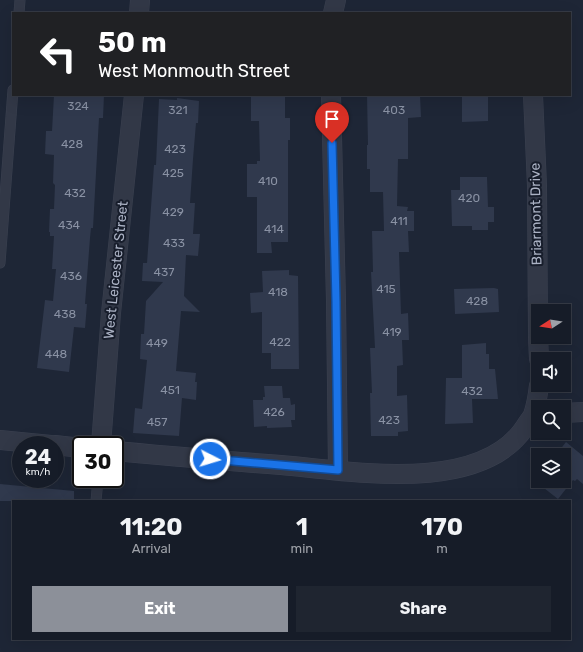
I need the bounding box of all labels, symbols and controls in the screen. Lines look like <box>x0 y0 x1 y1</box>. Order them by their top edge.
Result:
text: 50 m <box>98 26 167 59</box>
icon: left <box>32 28 84 80</box>
text: West Monmouth Street <box>98 60 290 82</box>
house number: 324 <box>67 99 89 113</box>
pin <box>315 102 349 143</box>
house number: 321 <box>168 103 188 117</box>
house number: 403 <box>383 103 405 117</box>
icon: arrive <box>321 108 343 130</box>
house number: 428 <box>61 137 83 151</box>
house number: 423 <box>164 142 186 156</box>
street label: Briarmont Drive <box>527 162 545 265</box>
house number: 425 <box>162 166 184 180</box>
house number: 410 <box>258 174 278 188</box>
house number: 432 <box>64 186 86 200</box>
house number: 420 <box>458 191 480 205</box>
street label: West Leicester Street <box>100 200 132 340</box>
house number: 429 <box>162 205 184 219</box>
house number: 411 <box>390 214 408 228</box>
house number: 434 <box>58 218 81 232</box>
house number: 414 <box>264 222 284 236</box>
house number: 433 <box>163 236 185 250</box>
house number: 437 <box>154 265 174 279</box>
house number: 436 <box>60 269 82 283</box>
house number: 415 <box>376 282 396 296</box>
house number: 418 <box>268 285 288 299</box>
house number: 428 <box>466 294 488 308</box>
north arrow <box>531 304 571 344</box>
map controls <box>531 304 571 488</box>
house number: 438 <box>54 307 76 321</box>
house number: 419 <box>382 325 402 339</box>
house number: 422 <box>269 335 291 349</box>
house number: 449 <box>146 336 168 350</box>
house number: 448 <box>45 347 67 361</box>
button: sound <box>531 352 571 392</box>
house number: 451 <box>160 383 180 397</box>
house number: 432 <box>461 384 483 398</box>
button: search <box>531 400 571 440</box>
house number: 426 <box>263 405 285 419</box>
house number: 423 <box>378 413 400 427</box>
house number: 457 <box>147 415 167 429</box>
speed limit sign: 30 <box>72 436 124 488</box>
position arrow <box>189 438 231 480</box>
text: 24 <box>25 445 51 469</box>
button: layers <box>531 448 571 488</box>
text: km/h <box>26 466 50 478</box>
text: 11:20 <box>120 513 183 541</box>
text: 1 <box>296 513 308 541</box>
text: 170 <box>421 513 463 541</box>
text: Arrival <box>132 541 171 556</box>
text: min <box>291 541 313 556</box>
text: m <box>436 541 448 556</box>
button: Exit <box>32 586 288 632</box>
button: Share <box>296 586 551 632</box>

